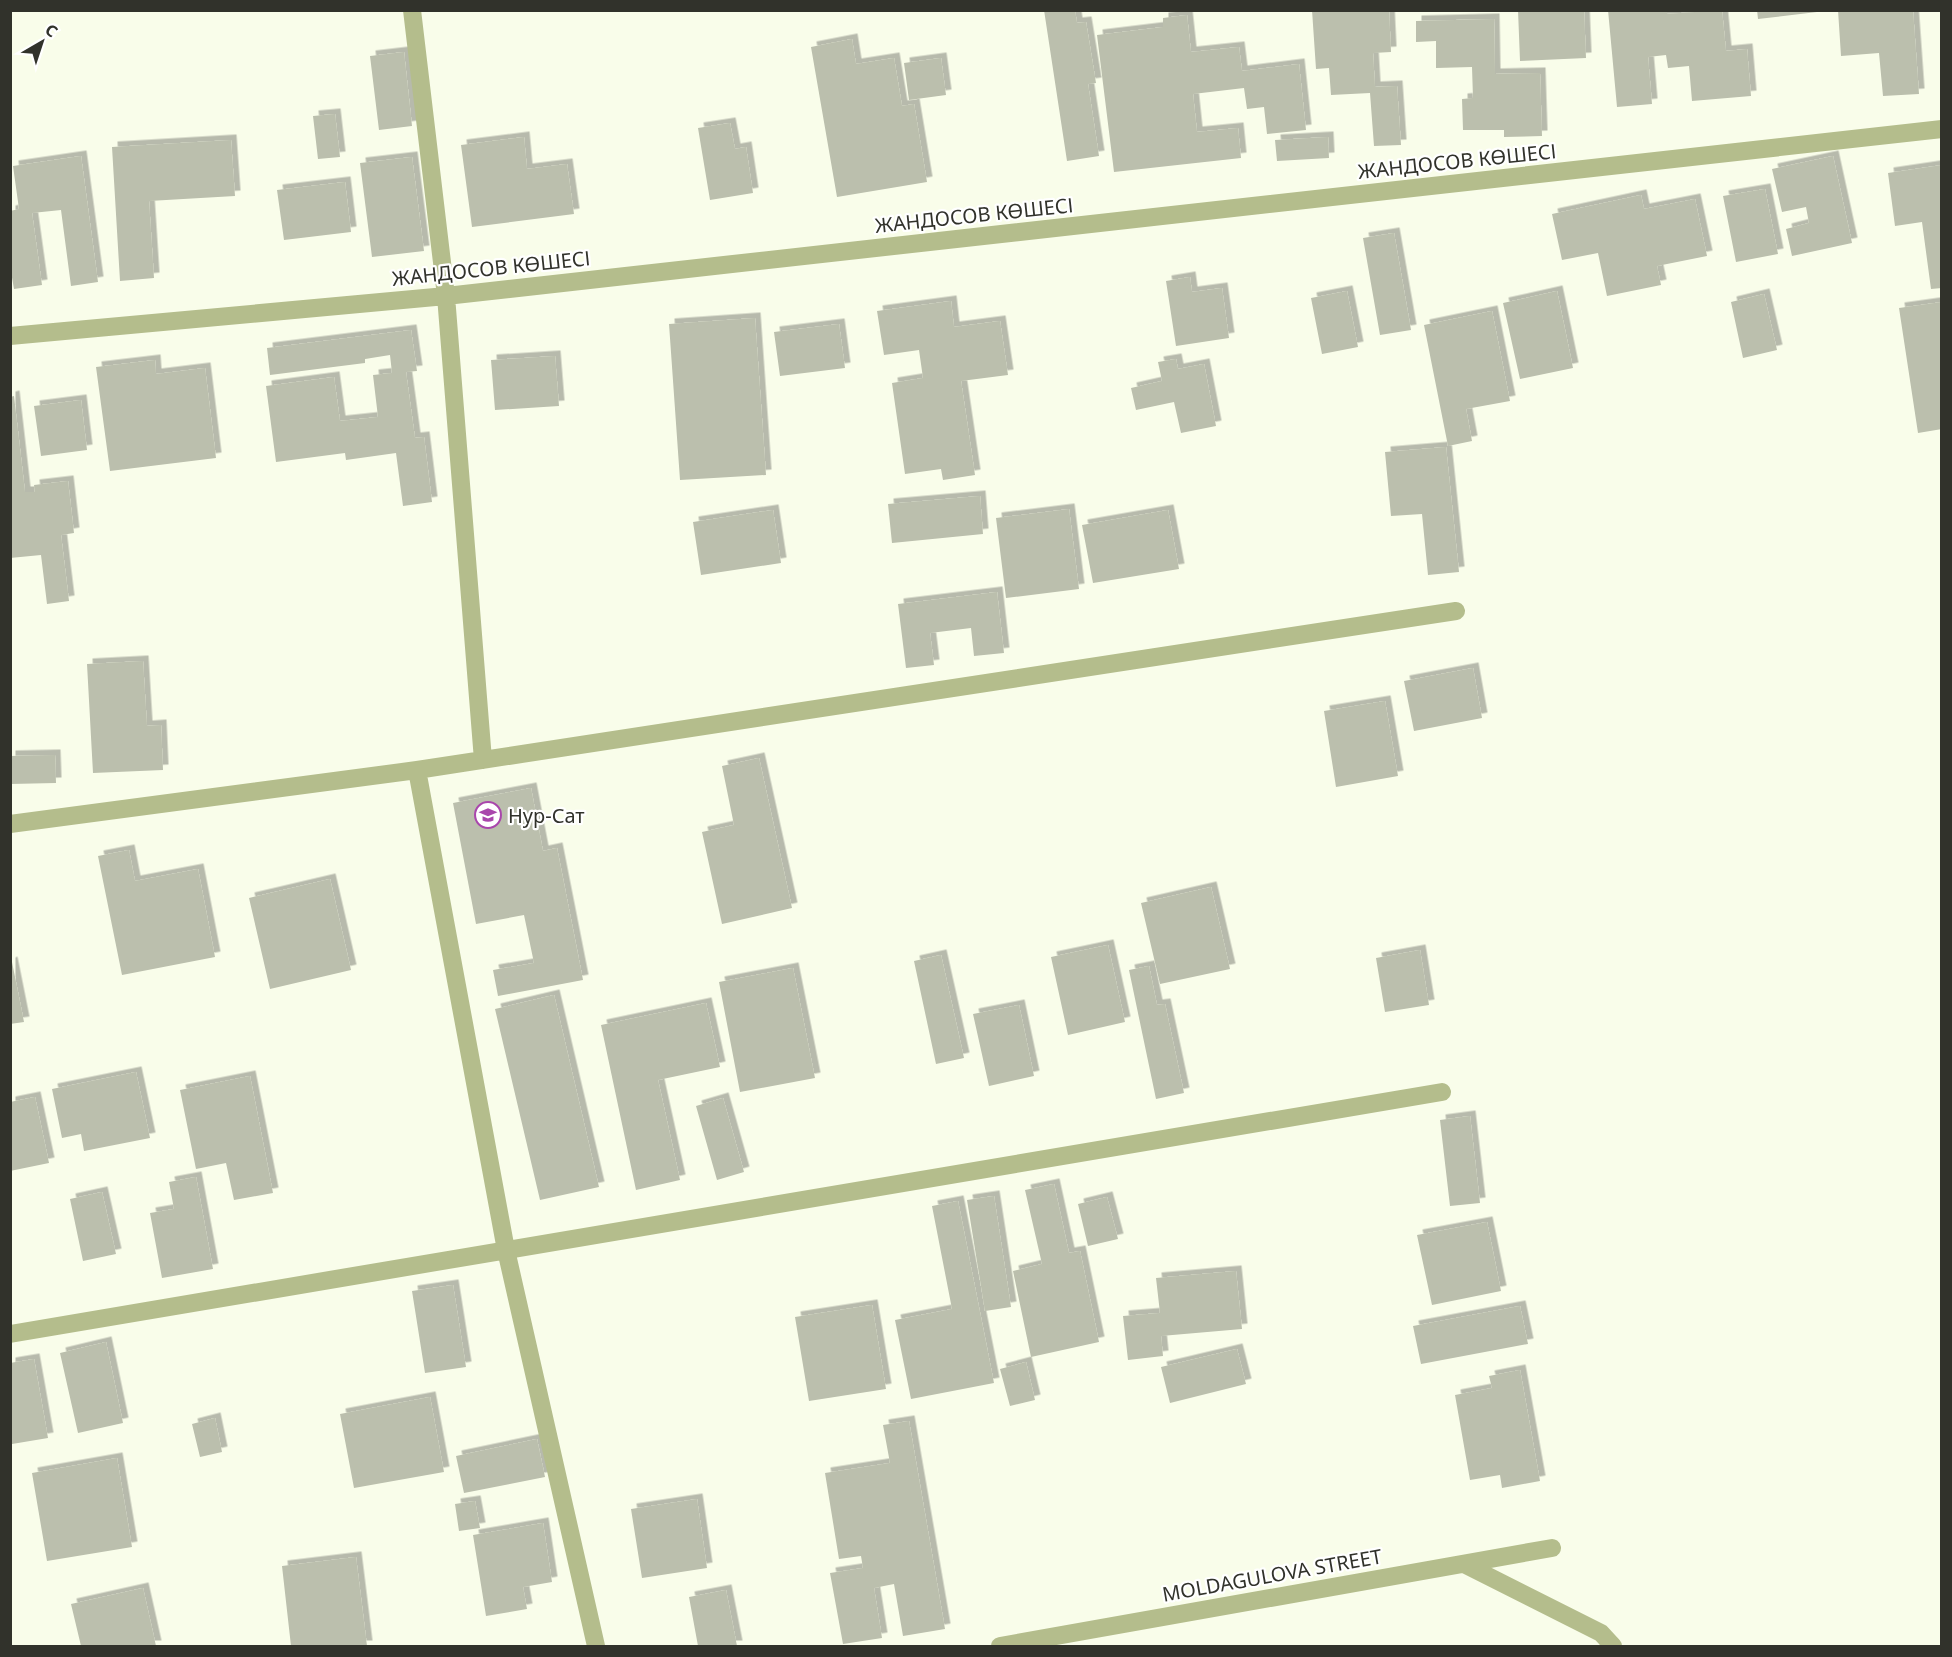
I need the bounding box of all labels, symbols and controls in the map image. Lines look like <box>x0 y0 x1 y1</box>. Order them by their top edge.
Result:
north arrow <box>12 12 72 72</box>
text: С <box>41 19 62 42</box>
street label: ЖАНДОСОВ КӨШЕСІ <box>1356 137 1558 185</box>
street label: ЖАНДОСОВ КӨШЕСІ <box>873 191 1075 239</box>
street label: ЖАНДОСОВ КӨШЕСІ <box>390 244 592 292</box>
school or university icon: Нур-Сат <box>473 800 503 830</box>
place label: Нур-Сат <box>508 802 585 829</box>
street label: MOLDAGULOVA STREET <box>1160 1542 1384 1608</box>

